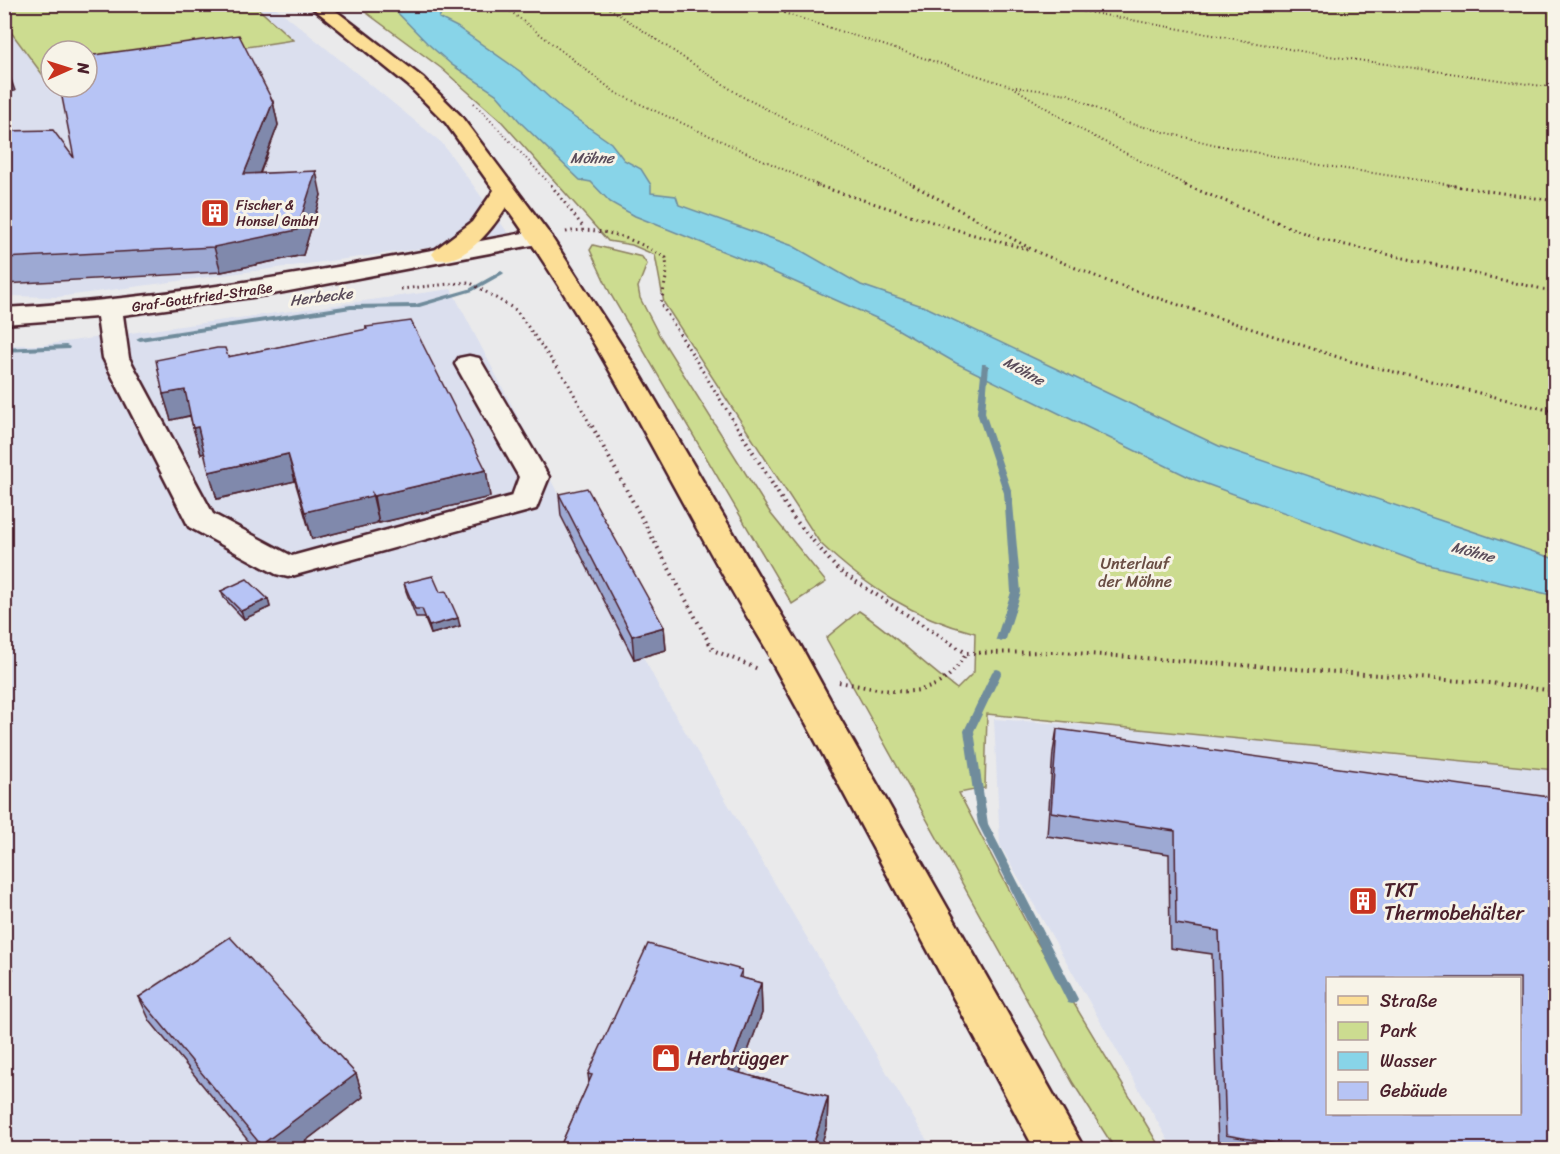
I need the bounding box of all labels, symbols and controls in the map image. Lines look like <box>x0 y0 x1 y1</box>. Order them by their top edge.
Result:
north arrow <box>39 39 99 99</box>
text: N <box>69 61 98 75</box>
water label: Möhne <box>570 145 615 171</box>
place label: Fischer & Honsel GmbH <box>236 193 319 234</box>
building icon: Fischer & Honsel GmbH <box>199 197 231 229</box>
street label: Graf-Gottfried-Straße <box>130 275 274 320</box>
water label: Herbecke <box>288 280 356 314</box>
water label: Möhne <box>999 349 1050 394</box>
water label: Möhne <box>1449 534 1499 571</box>
park label: Unterlauf der Möhne <box>1098 549 1172 596</box>
place label: TKT Thermobehälter <box>1384 873 1525 931</box>
building icon: TKT Thermobehälter <box>1347 885 1379 917</box>
legend <box>1326 977 1521 1115</box>
text: Straße <box>1380 985 1437 1017</box>
text: Park <box>1380 1015 1417 1047</box>
place label: Herbrügger <box>687 1041 789 1076</box>
shop icon: Herbrügger <box>650 1042 682 1074</box>
text: Wasser <box>1380 1045 1438 1077</box>
text: Gebäude <box>1380 1075 1448 1107</box>

